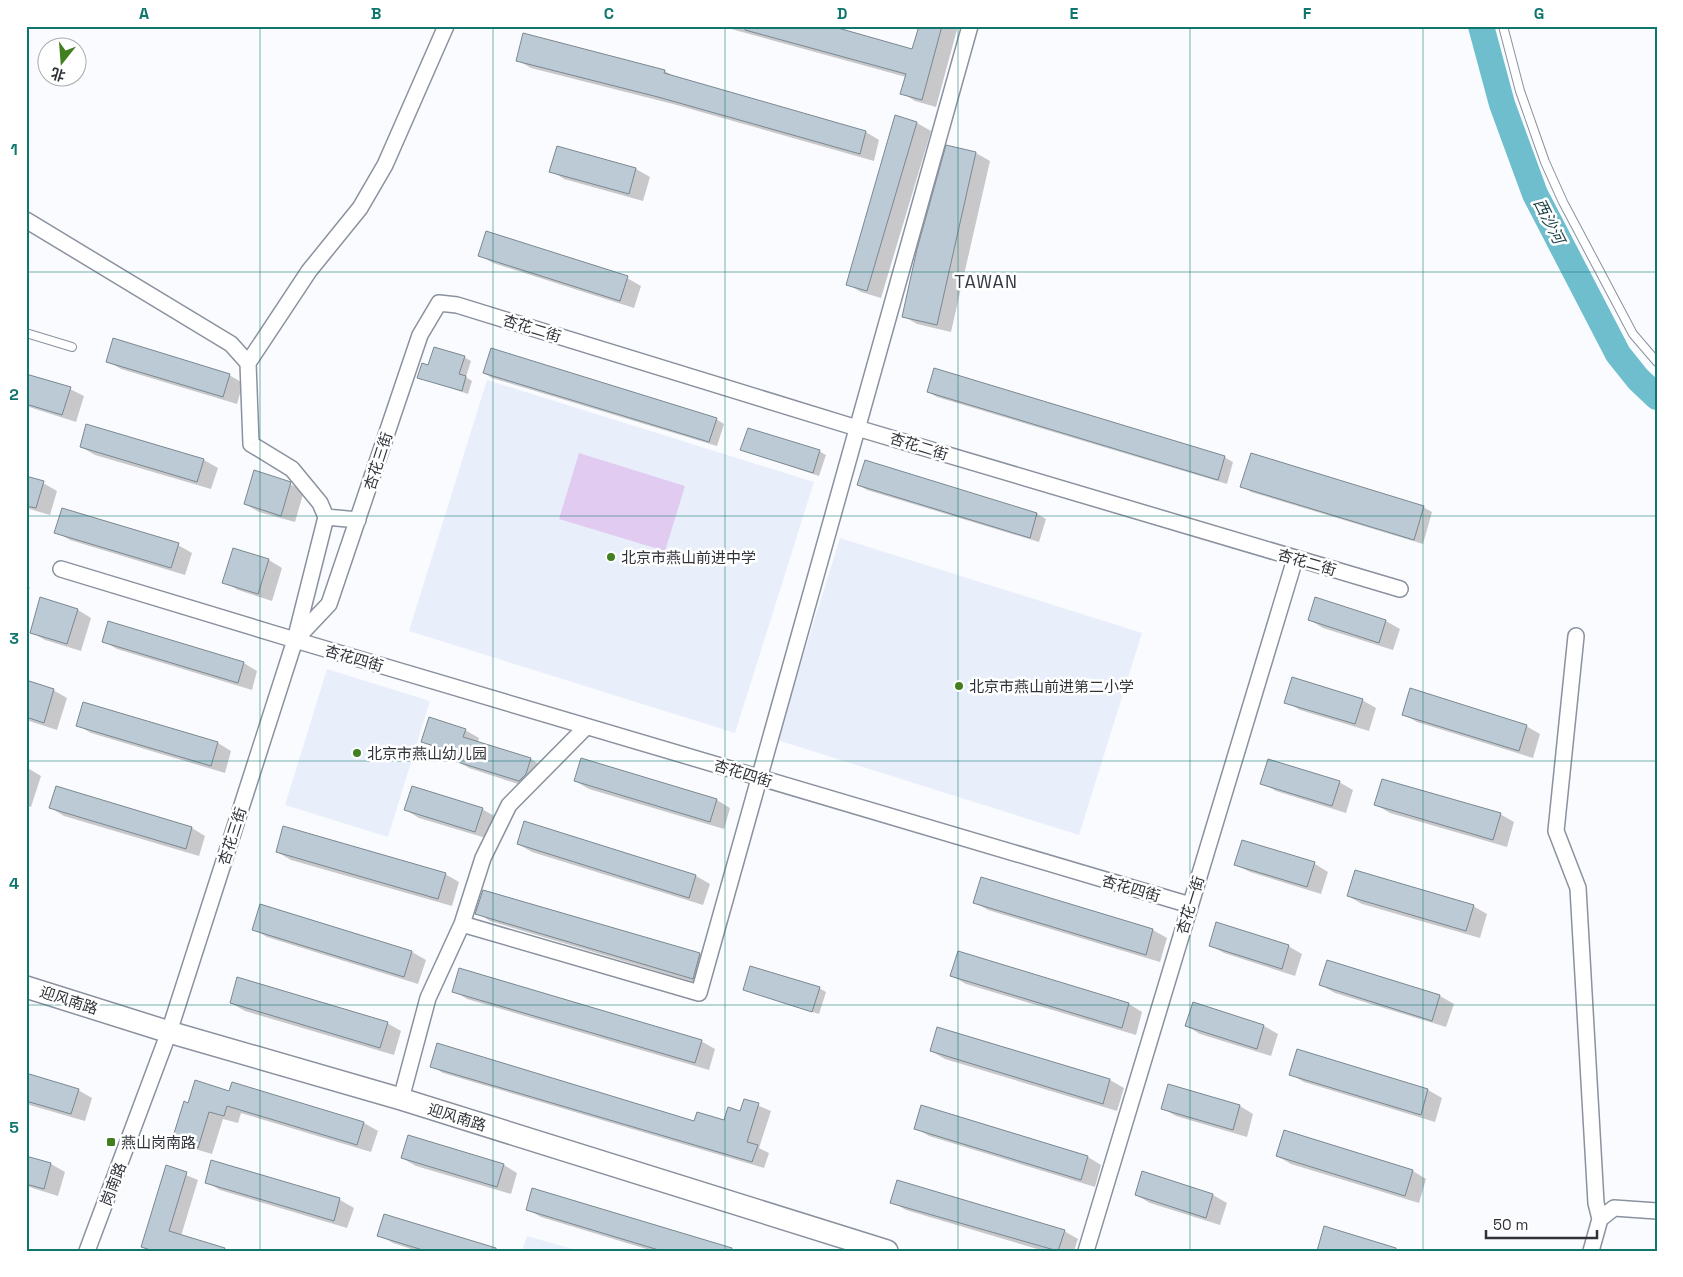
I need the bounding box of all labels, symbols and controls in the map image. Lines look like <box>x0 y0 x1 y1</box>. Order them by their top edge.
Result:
text: A <box>139 3 149 24</box>
text: B <box>371 3 381 24</box>
text: C <box>604 3 614 24</box>
text: D <box>837 3 847 24</box>
text: E <box>1070 3 1079 24</box>
text: F <box>1303 3 1312 24</box>
text: G <box>1534 3 1544 24</box>
north arrow <box>38 38 88 88</box>
text: 北 <box>49 64 68 85</box>
text: 1 <box>10 139 18 160</box>
water label: 西沙河 <box>1529 195 1571 250</box>
district label: TAWAN <box>954 270 1018 293</box>
street label: 杏花二街 <box>501 310 563 346</box>
text: 2 <box>9 384 19 405</box>
street label: 杏花二街 <box>888 428 950 464</box>
street label: 杏花三街 <box>360 430 396 492</box>
street label: 杏花二街 <box>1276 545 1338 579</box>
place label: 北京市燕山前进中学 <box>621 548 756 567</box>
marker: 北京市燕山前进中学 <box>605 551 617 563</box>
text: 3 <box>9 628 19 649</box>
street label: 杏花四街 <box>323 641 385 675</box>
place label: 北京市燕山前进第二小学 <box>969 677 1134 696</box>
marker: 北京市燕山前进第二小学 <box>953 680 965 692</box>
place label: 北京市燕山幼儿园 <box>367 744 487 763</box>
marker: 北京市燕山幼儿园 <box>351 747 363 759</box>
street label: 杏花四街 <box>712 755 774 791</box>
street label: 杏花三街 <box>214 805 250 867</box>
street label: 杏花四街 <box>1100 871 1162 905</box>
text: 4 <box>9 873 19 894</box>
street label: 杏花一街 <box>1172 874 1208 936</box>
street label: 迎风南路 <box>38 982 100 1018</box>
street label: 迎风南路 <box>426 1099 488 1135</box>
text: 5 <box>9 1117 19 1138</box>
place label: 燕山岗南路 <box>121 1133 196 1152</box>
marker: 燕山岗南路 <box>105 1136 117 1148</box>
street label: 岗南路 <box>96 1160 130 1208</box>
scale bar <box>1486 1207 1597 1239</box>
text: 50 m <box>1493 1215 1528 1234</box>

